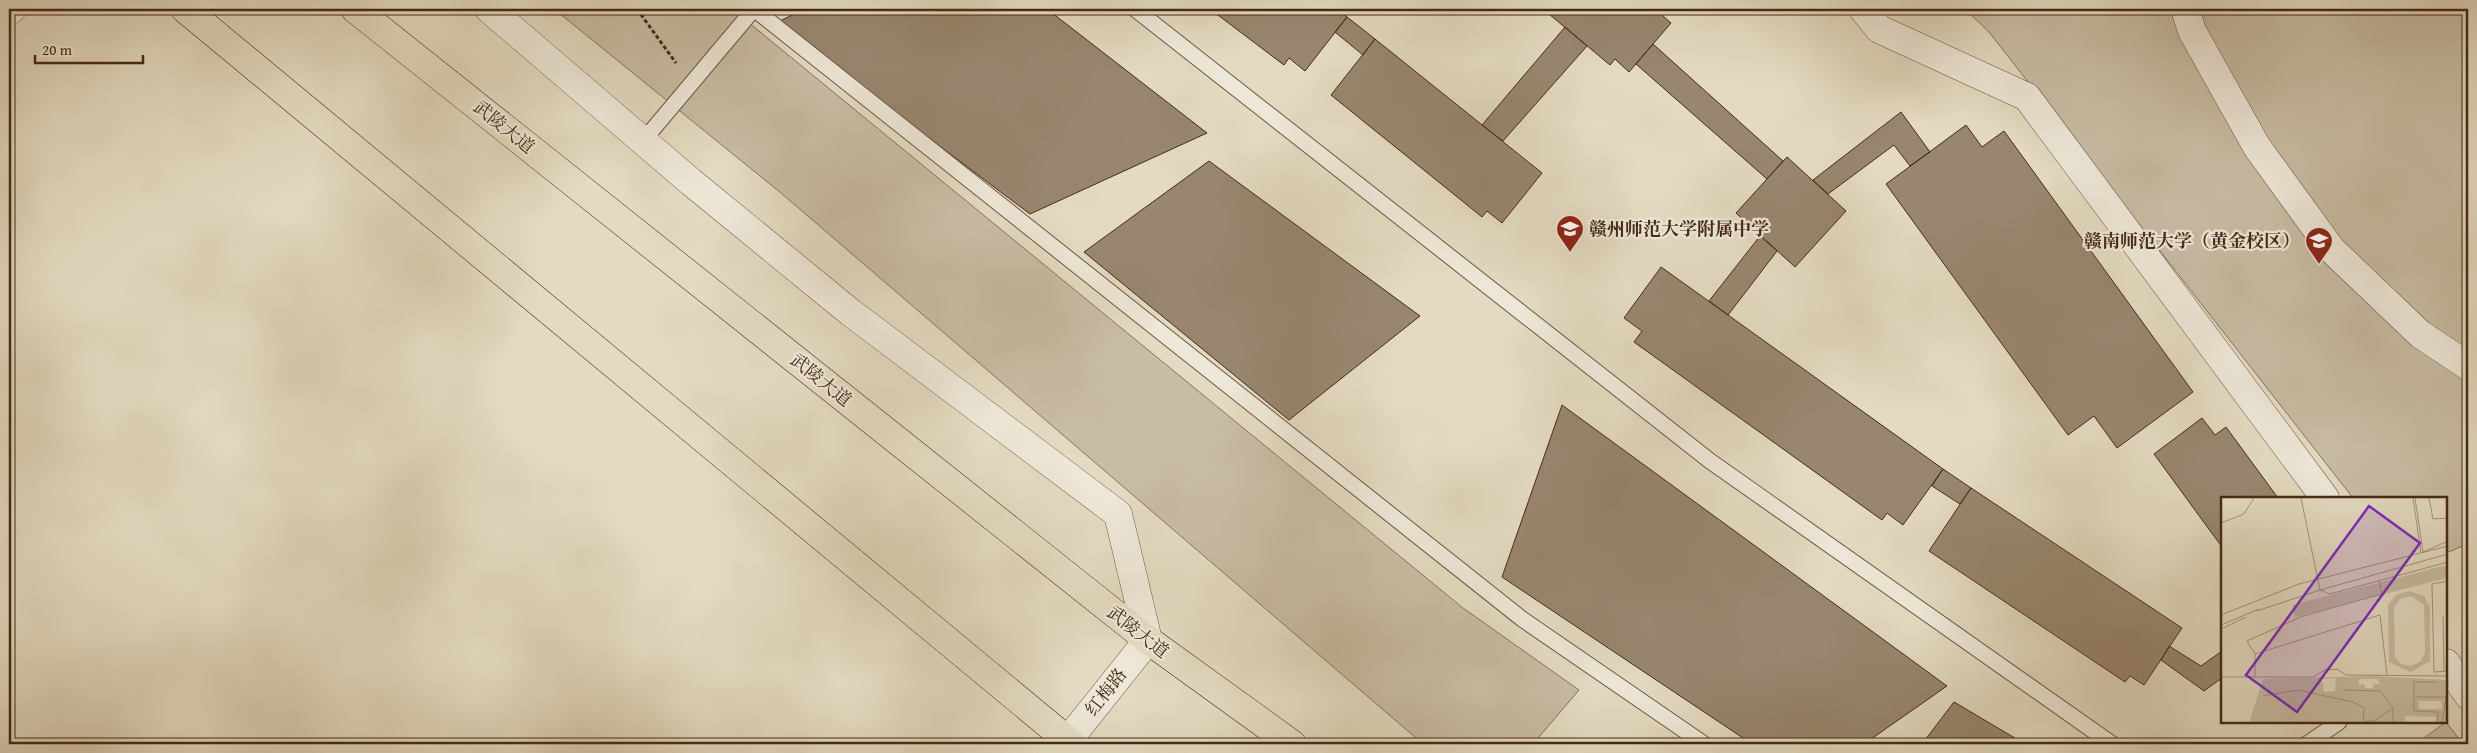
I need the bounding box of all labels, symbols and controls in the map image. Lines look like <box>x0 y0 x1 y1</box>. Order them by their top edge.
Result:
scale bar <box>35 32 142 64</box>
text: 20 m <box>42 39 73 60</box>
street label: 武陵大道 <box>468 93 541 160</box>
school or university icon: 赣州师范大学附属中学 <box>1555 214 1585 253</box>
place label: 赣州师范大学附属中学 <box>1589 215 1769 242</box>
school or university icon: 赣南师范大学（黄金校区） <box>2304 226 2334 265</box>
place label: 赣南师范大学（黄金校区） <box>2084 227 2300 254</box>
street label: 武陵大道 <box>785 346 858 413</box>
inset map <box>2221 497 2447 723</box>
street label: 武陵大道 <box>1102 599 1175 664</box>
street label: 红梅路 <box>1078 662 1133 721</box>

